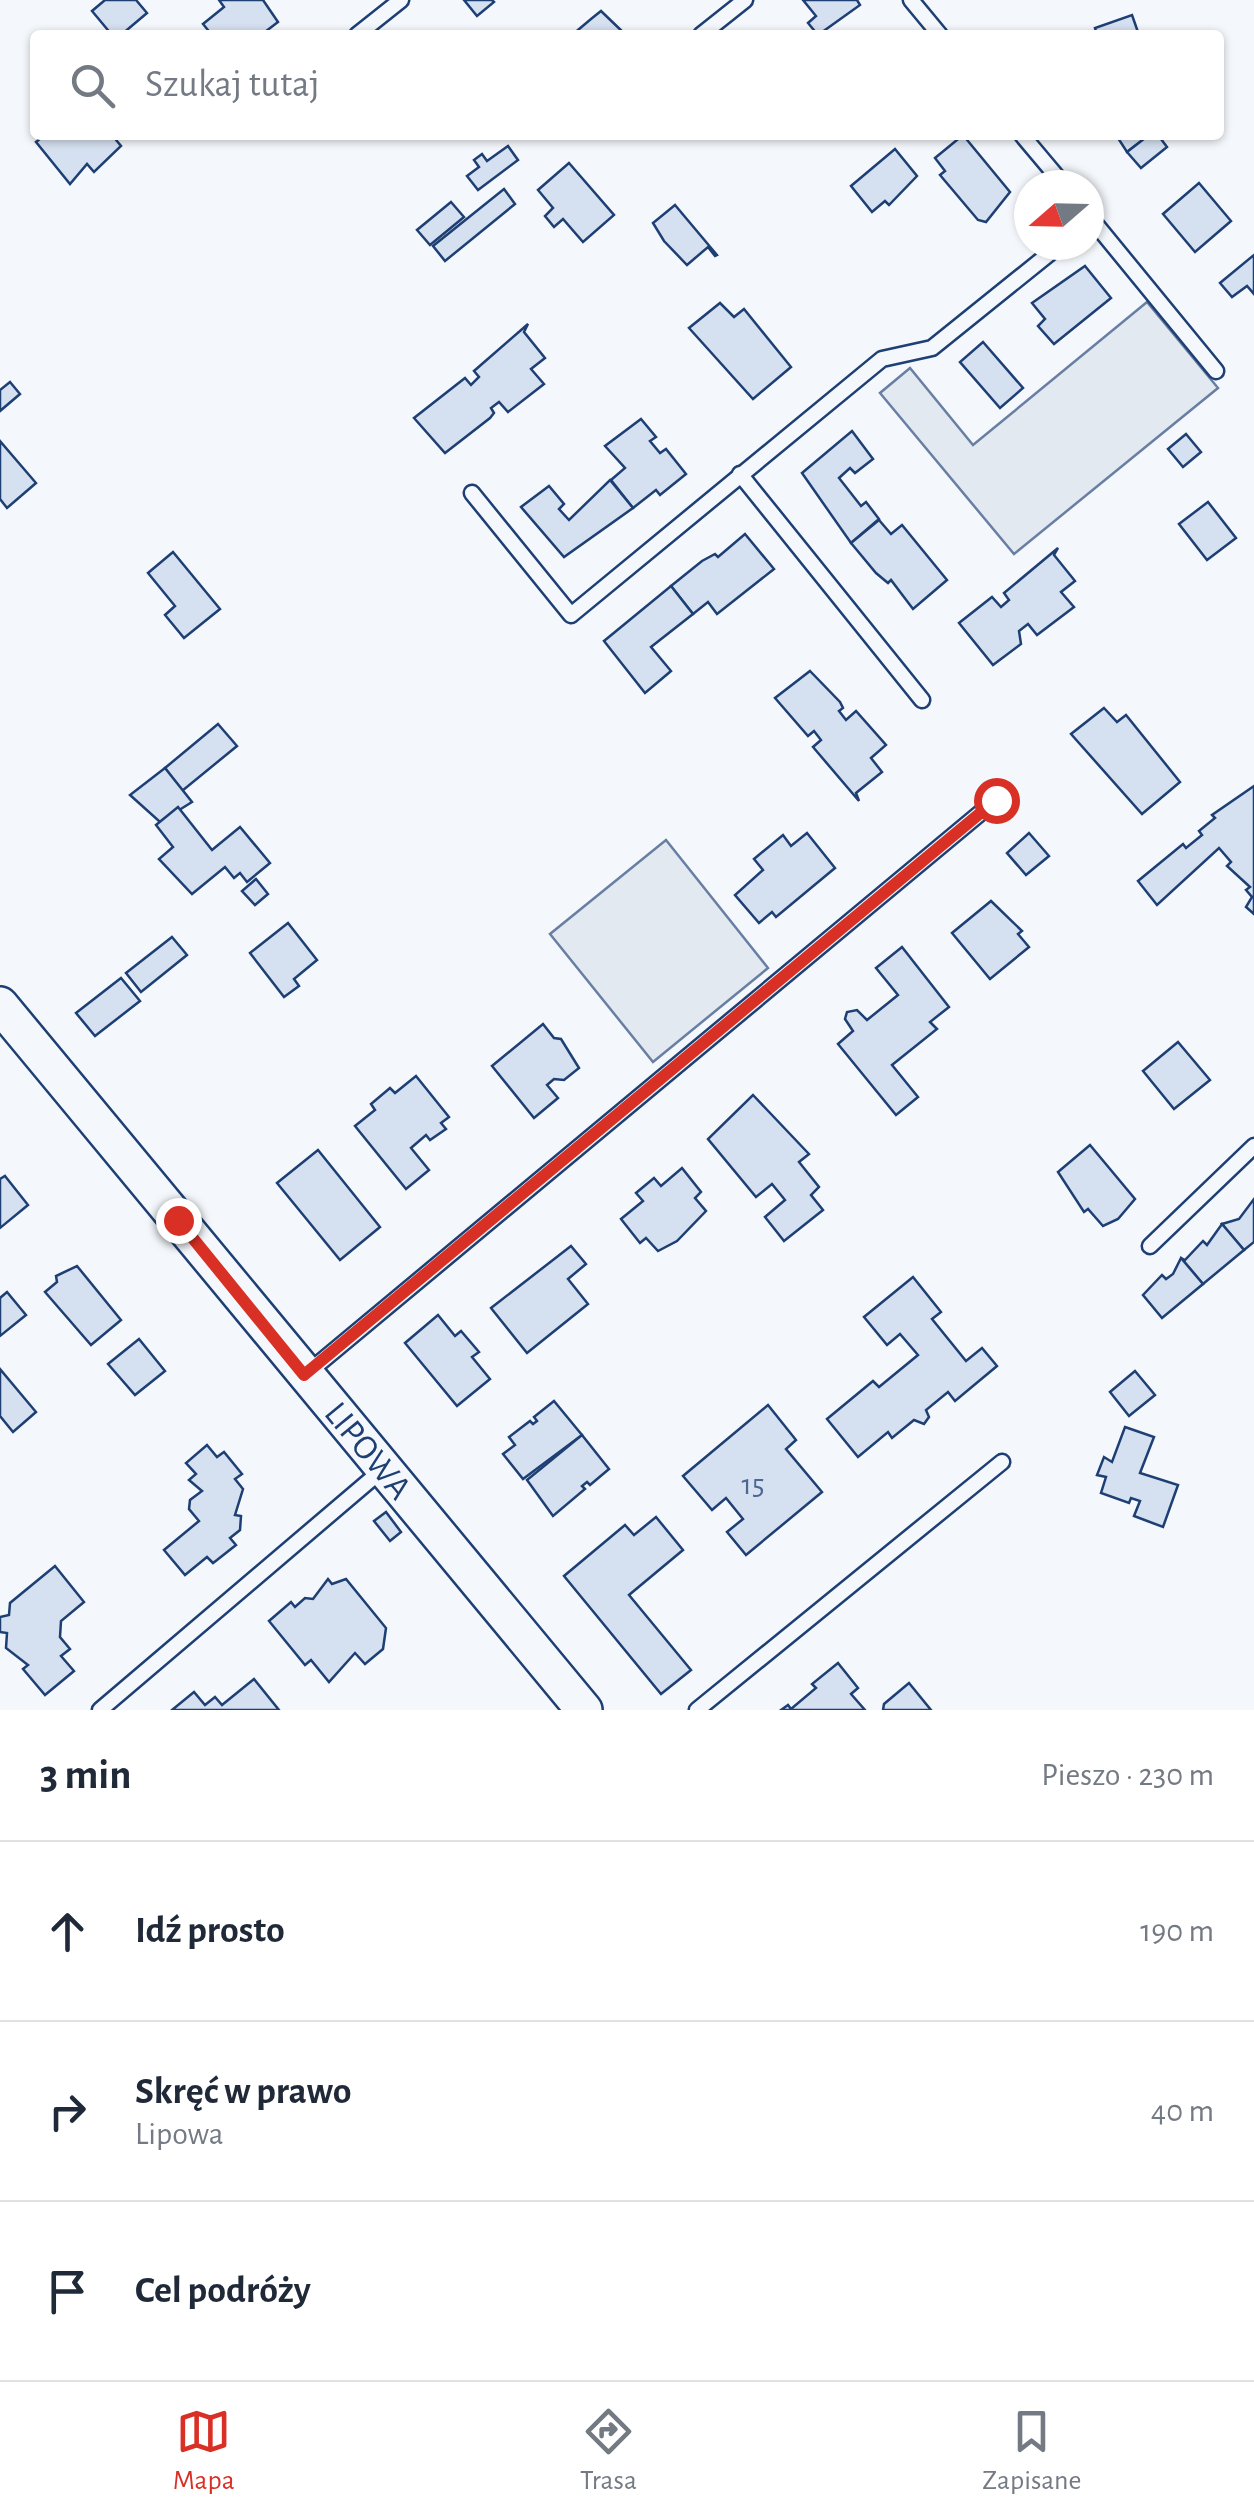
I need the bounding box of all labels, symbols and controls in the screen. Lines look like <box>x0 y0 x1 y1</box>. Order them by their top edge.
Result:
search box <box>30 30 1224 140</box>
icon: search <box>65 58 120 113</box>
text: Szukaj tutaj <box>145 66 320 104</box>
north arrow <box>1014 170 1104 260</box>
route start <box>974 778 1020 824</box>
route end <box>156 1198 202 1244</box>
street label: LIPOWA <box>318 1396 418 1506</box>
house number: 15 <box>742 1470 764 1500</box>
text: 3 min <box>40 1754 132 1796</box>
text: Pieszo · 230 m <box>1041 1759 1214 1791</box>
icon: ahead <box>40 1904 95 1959</box>
text: Idź prosto <box>135 1912 285 1950</box>
text: 190 m <box>1140 1915 1214 1947</box>
text: Skręć w prawo <box>135 2073 351 2111</box>
icon: right <box>40 2084 95 2139</box>
text: 40 m <box>1151 2095 1214 2127</box>
text: Lipowa <box>135 2118 223 2150</box>
icon: arrive <box>40 2264 95 2319</box>
text: Cel podróży <box>135 2272 311 2310</box>
tab: Mapa <box>173 2404 235 2498</box>
tab: Trasa <box>580 2404 637 2498</box>
tab: Zapisane <box>982 2404 1081 2498</box>

